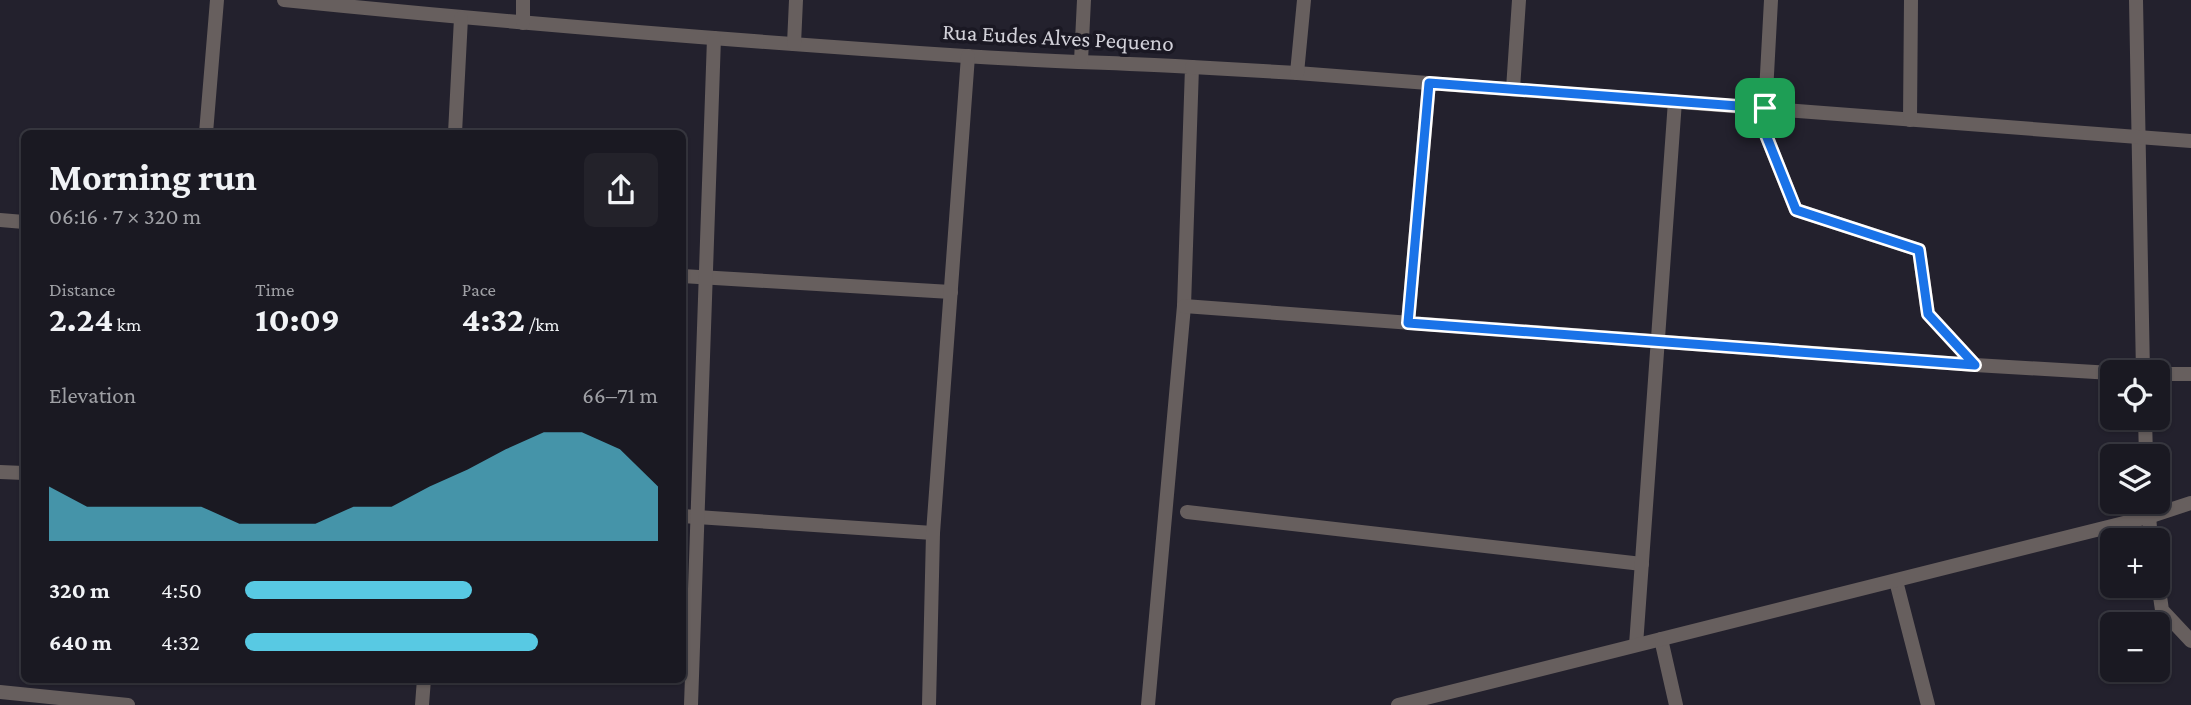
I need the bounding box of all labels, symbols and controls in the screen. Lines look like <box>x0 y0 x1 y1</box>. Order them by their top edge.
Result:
street label: Rua Eudes Alves Pequeno <box>942 18 1174 56</box>
pin <box>1735 78 1795 138</box>
icon: arrive <box>1746 89 1784 127</box>
button: share <box>584 153 658 227</box>
text: Morning run <box>49 156 257 198</box>
text: 06:16 · 7 × 320 m <box>49 203 201 229</box>
text: Distance <box>49 279 115 300</box>
text: Time <box>255 279 294 300</box>
text: Pace <box>462 279 496 300</box>
text: 2.24 <box>49 300 113 339</box>
text: 10:09 <box>255 300 340 339</box>
text: 4:32 <box>462 300 525 339</box>
text: km <box>113 314 141 335</box>
text: /km <box>525 314 560 335</box>
map controls <box>2100 360 2170 682</box>
button: locate <box>2100 360 2170 430</box>
text: Elevation <box>49 382 136 408</box>
text: 66–71 m <box>582 382 658 408</box>
button: layers <box>2100 444 2170 514</box>
button: + <box>2100 528 2170 598</box>
text: 320 m <box>49 577 110 603</box>
text: 4:50 <box>161 577 202 603</box>
button: − <box>2100 612 2170 682</box>
text: 640 m <box>49 629 112 655</box>
text: 4:32 <box>161 629 200 655</box>

